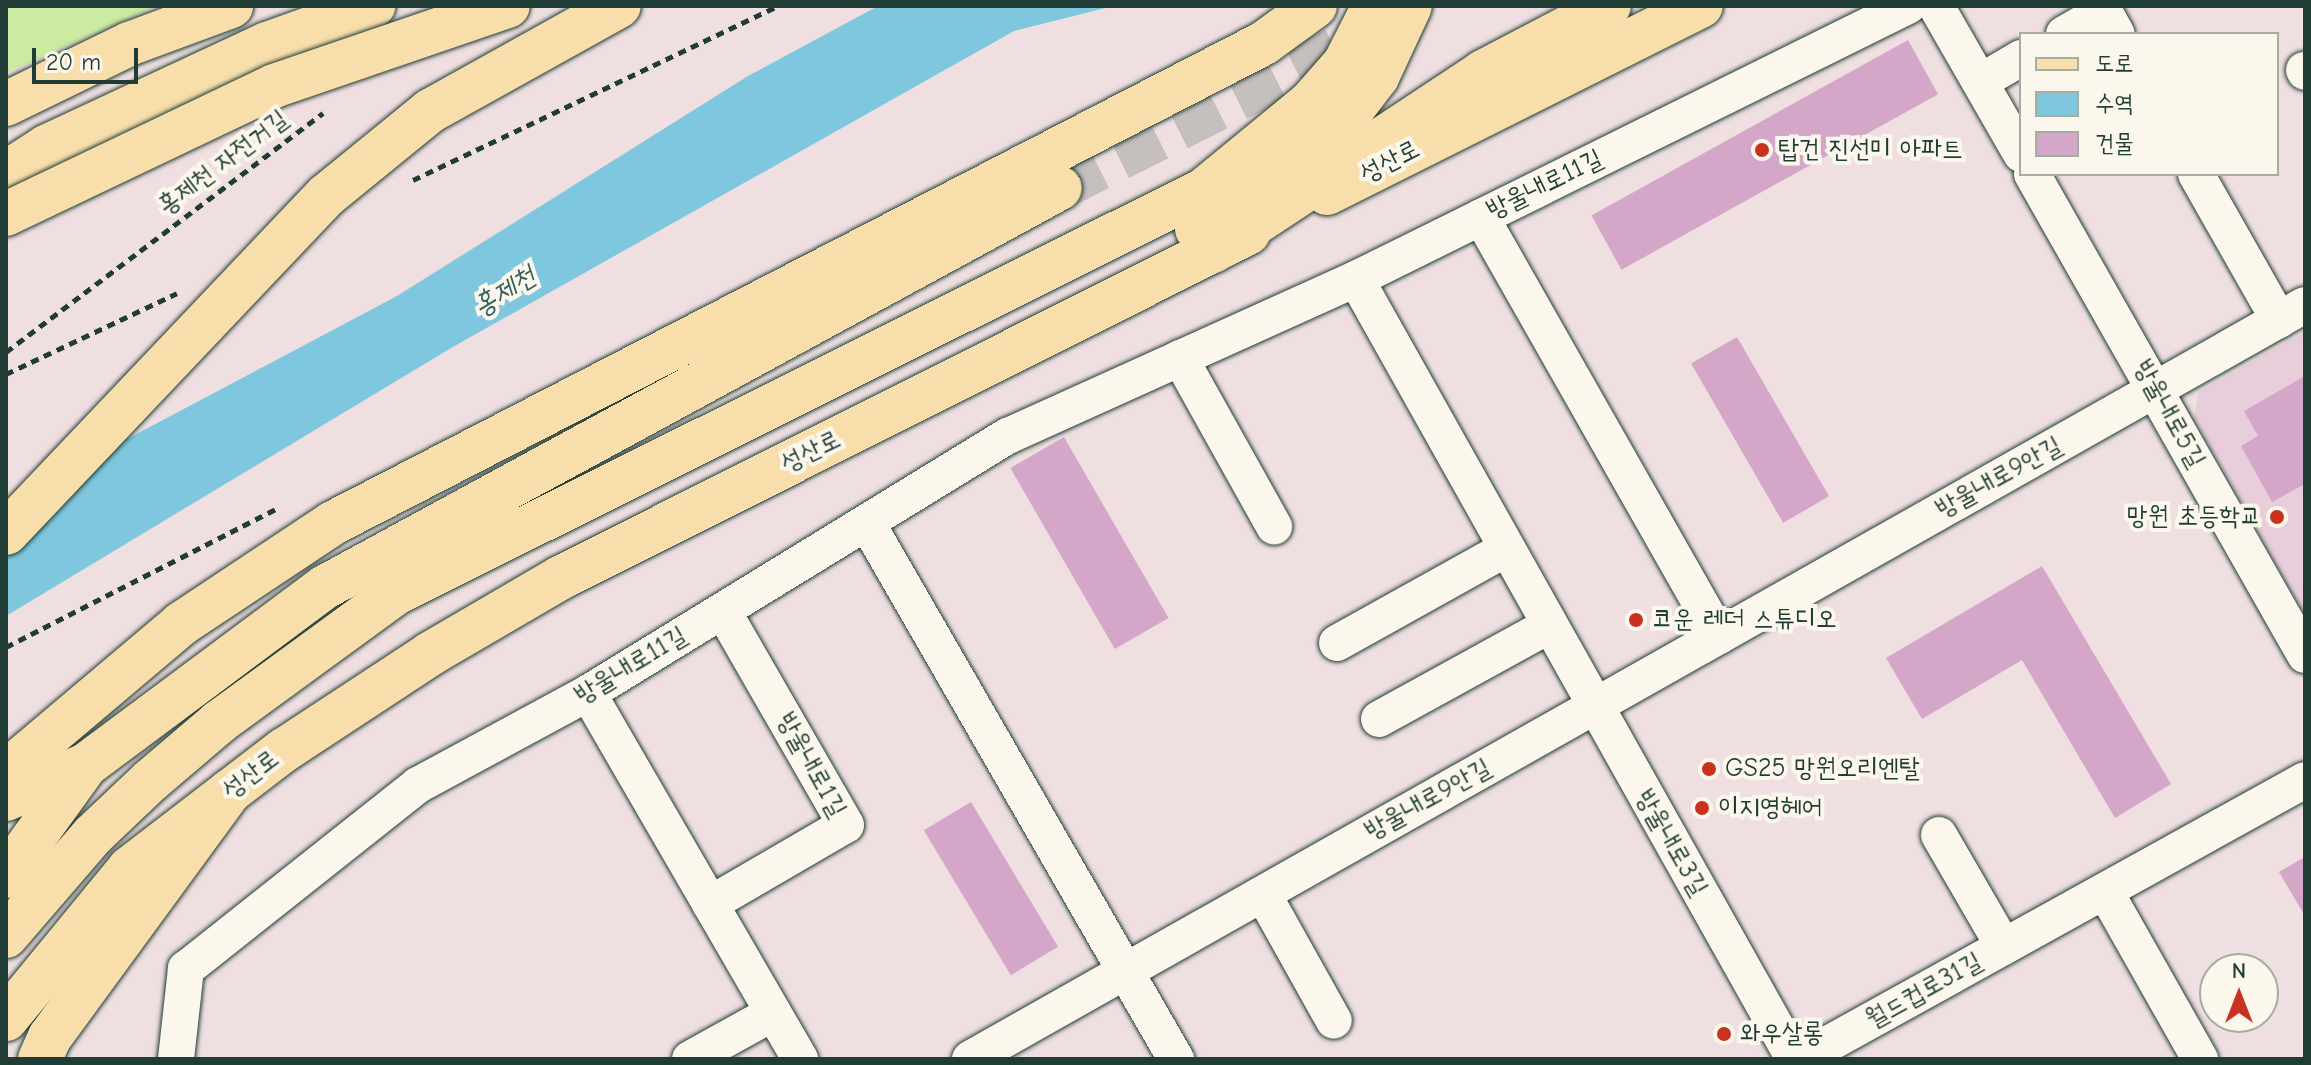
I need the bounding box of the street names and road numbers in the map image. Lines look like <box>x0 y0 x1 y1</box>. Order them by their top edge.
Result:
street label: 홍제천 자전거길 <box>152 104 294 222</box>
street label: 성산로 <box>1355 134 1425 190</box>
street label: 방울내로11길 <box>1482 144 1608 226</box>
street label: 방울내로5길 <box>2127 355 2211 473</box>
street label: 성산로 <box>776 424 846 480</box>
street label: 방울내로9안길 <box>1931 431 2067 525</box>
street label: 방울내로11길 <box>569 620 693 712</box>
street label: 방울내로1길 <box>770 707 852 823</box>
street label: 성산로 <box>217 744 285 806</box>
street label: 방울내로9안길 <box>1360 753 1496 847</box>
street label: 방울내로3길 <box>1628 784 1714 902</box>
street label: 월드컵로31길 <box>1860 946 1988 1036</box>

